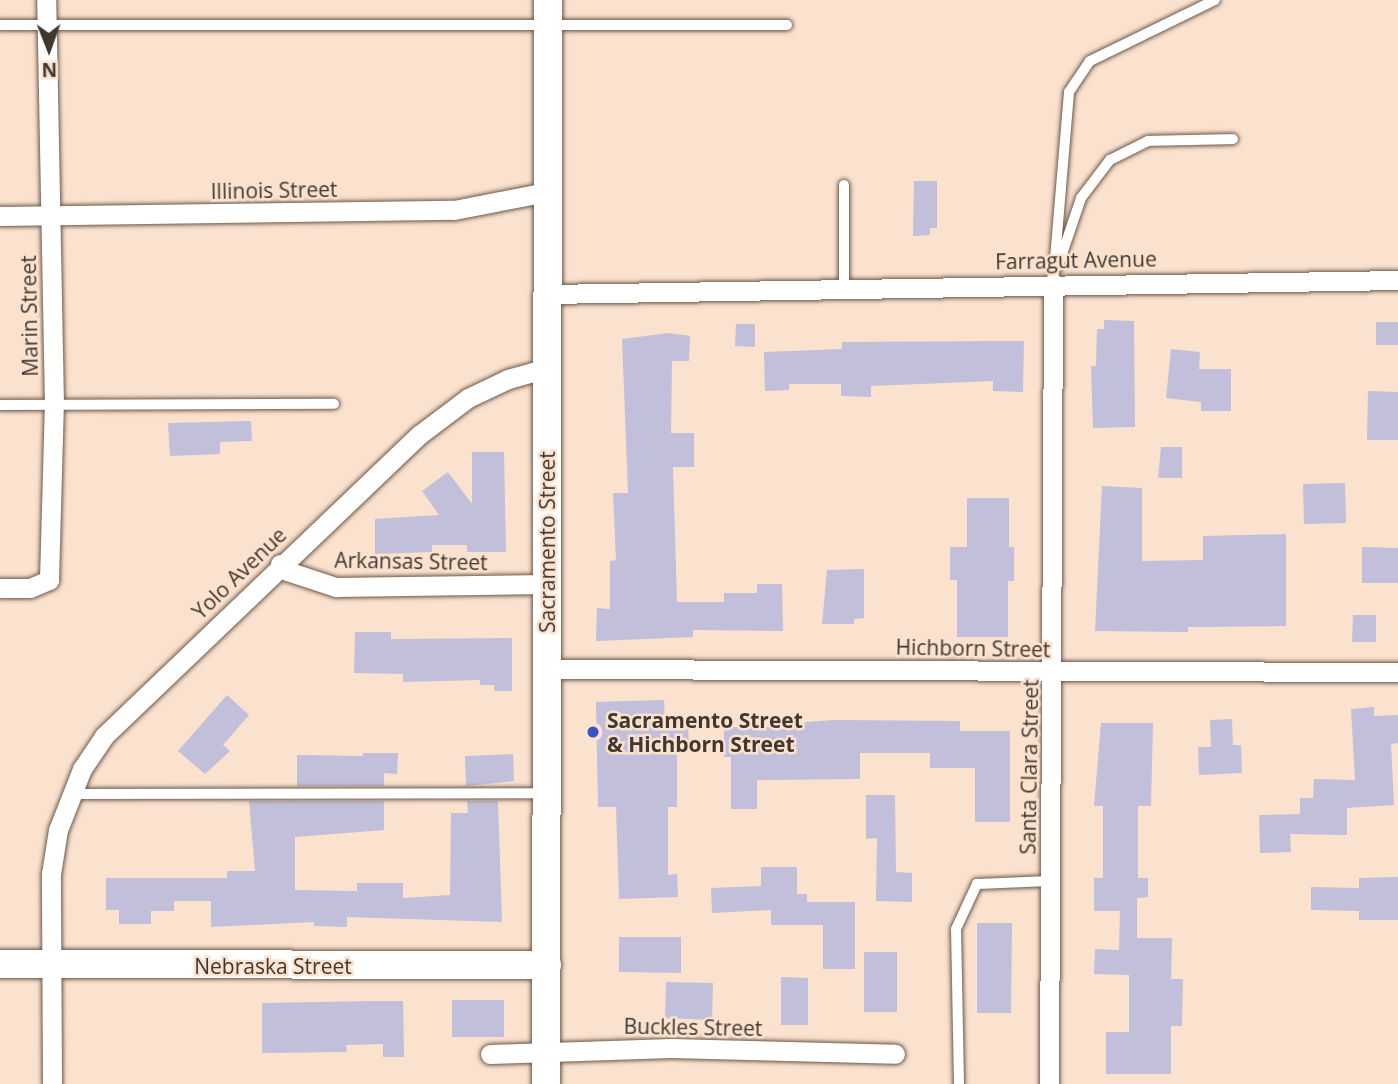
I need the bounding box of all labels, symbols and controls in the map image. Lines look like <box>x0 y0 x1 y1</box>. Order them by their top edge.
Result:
north arrow <box>14 14 84 84</box>
text: N <box>41 57 57 83</box>
street label: Illinois Street <box>210 176 338 204</box>
street label: Farragut Avenue <box>995 246 1157 274</box>
street label: Marin Street <box>15 255 43 377</box>
street label: Sacramento Street <box>534 451 560 633</box>
street label: Yolo Avenue <box>187 522 291 624</box>
street label: Arkansas Street <box>334 547 488 575</box>
street label: Hichborn Street <box>895 634 1051 662</box>
street label: Santa Clara Street <box>1015 679 1043 855</box>
place label: Sacramento Street & Hichborn Street <box>607 707 803 757</box>
marker: Sacramento Street & Hichborn Street <box>585 724 601 740</box>
street label: Nebraska Street <box>194 953 352 979</box>
street label: Buckles Street <box>623 1013 763 1041</box>

